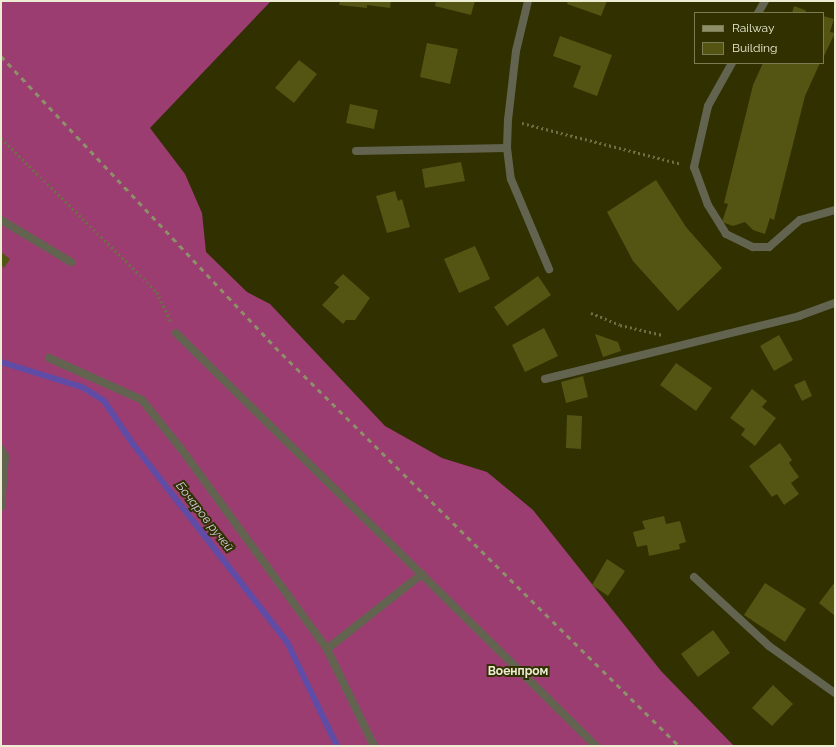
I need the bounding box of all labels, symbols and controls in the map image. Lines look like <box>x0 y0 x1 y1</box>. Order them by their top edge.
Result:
legend <box>694 12 824 64</box>
text: Railway <box>732 21 774 35</box>
text: Building <box>732 41 778 55</box>
water label: Бочаров ручей <box>172 479 236 555</box>
district label: Военпром <box>488 665 548 679</box>

